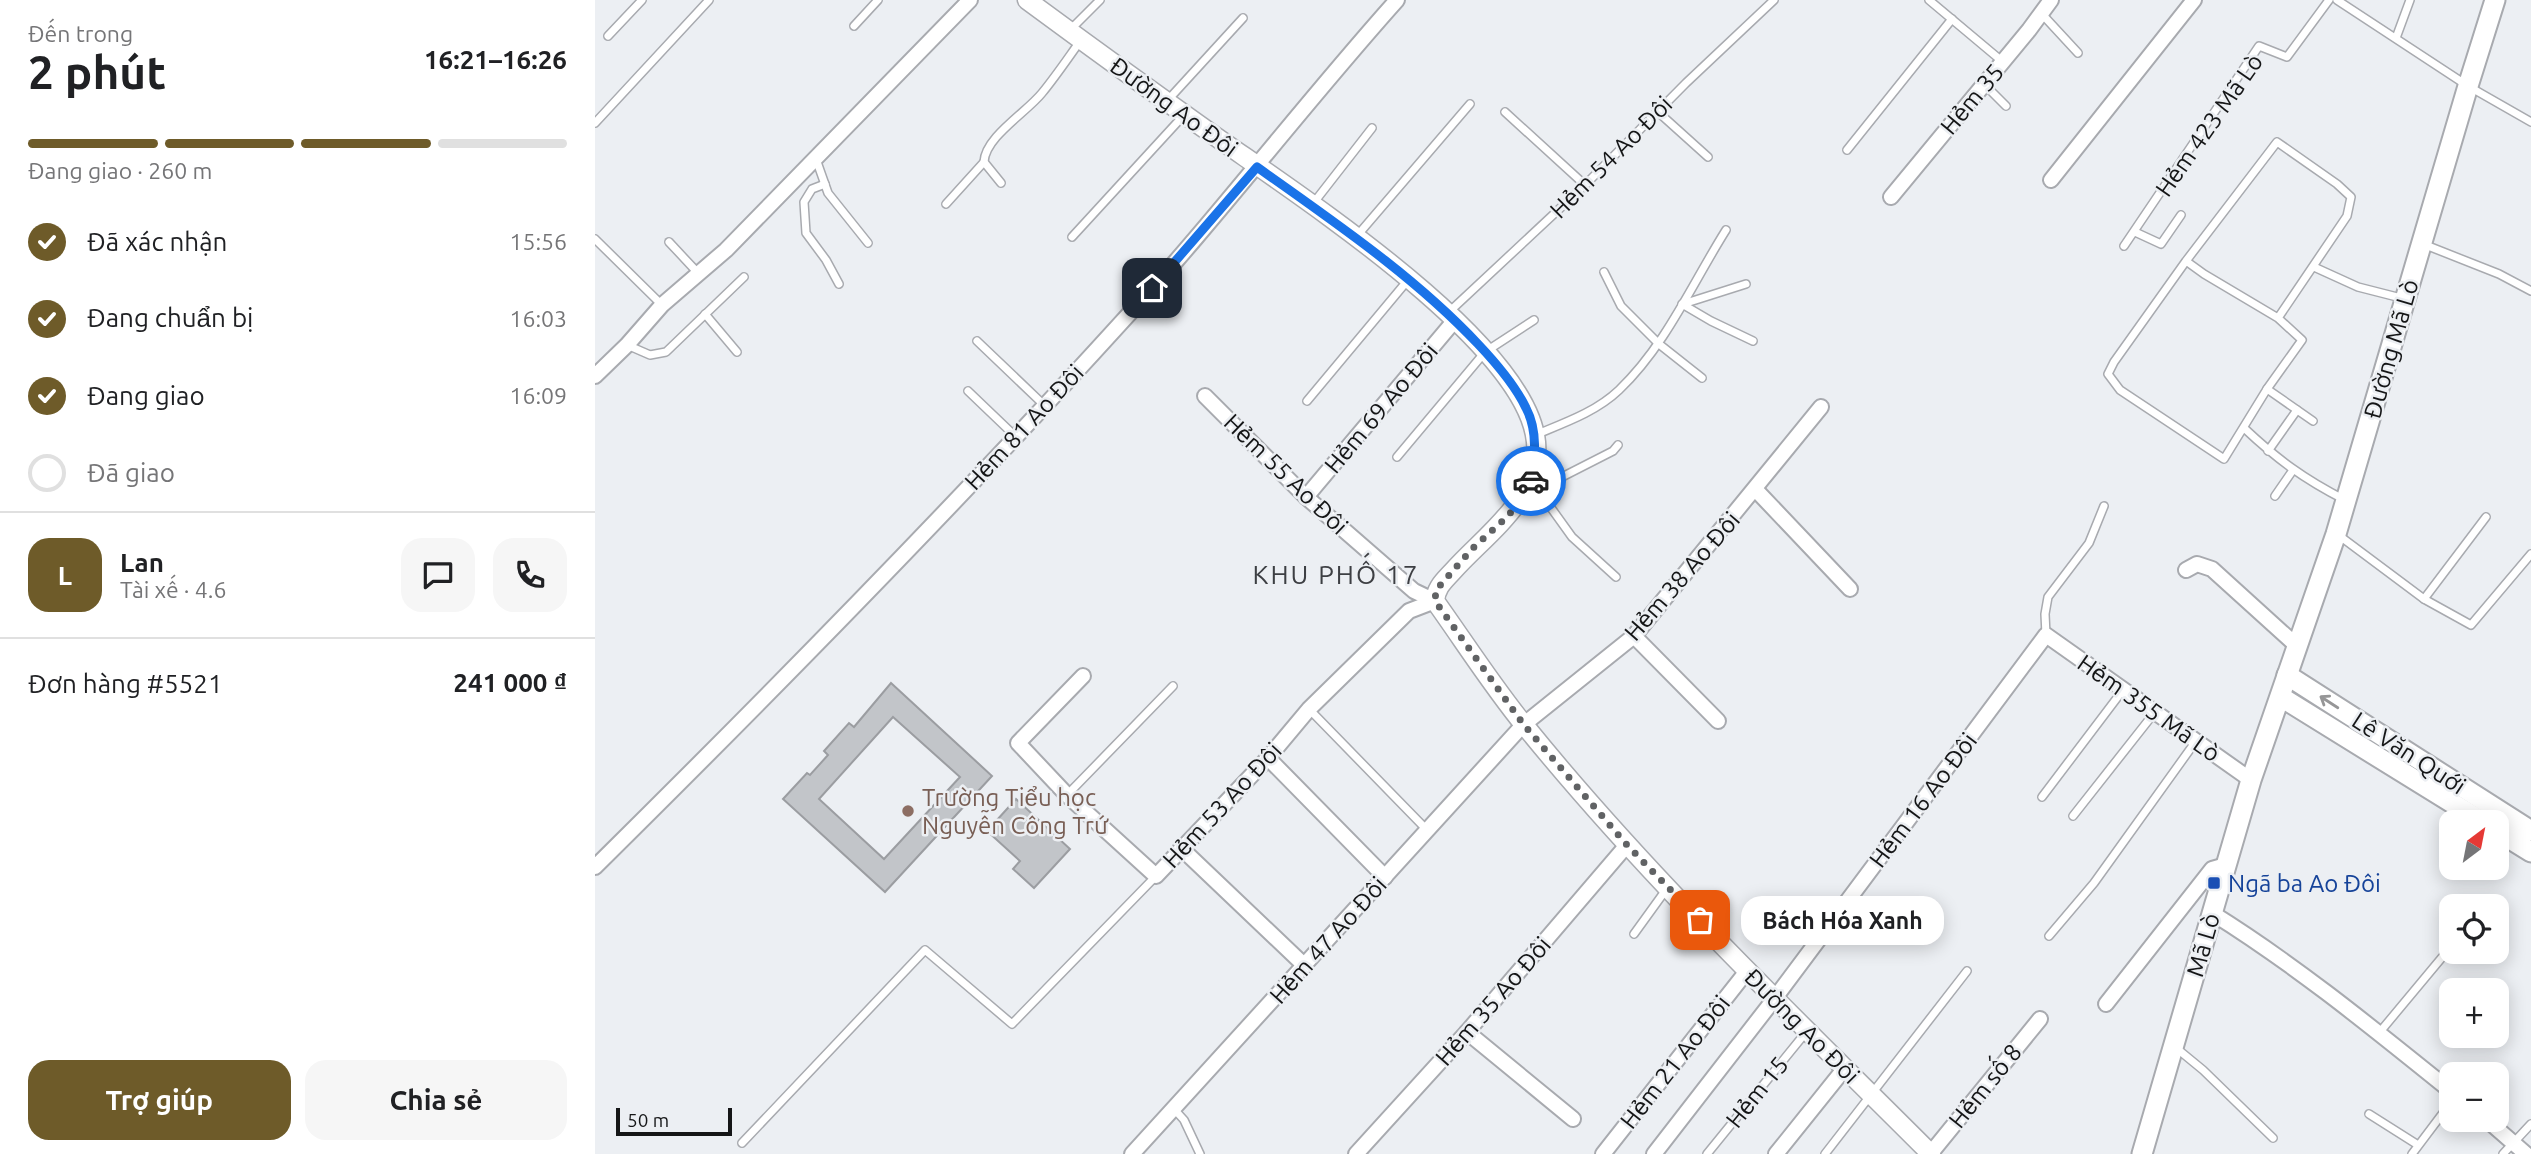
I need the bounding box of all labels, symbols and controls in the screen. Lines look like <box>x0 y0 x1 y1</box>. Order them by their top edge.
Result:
text: Đến trong <box>28 21 133 46</box>
text: 16:21–16:26 <box>424 45 567 74</box>
text: 2 phút <box>28 46 166 98</box>
street label: Hẻm 423 Mã Lò <box>2150 49 2268 201</box>
street label: Đường Ao Đôi <box>1105 52 1243 162</box>
street label: Hẻm 35 <box>1935 58 2009 140</box>
street label: Hẻm 54 Ao Đôi <box>1544 90 1678 224</box>
text: Đang giao · 260 m <box>28 158 212 183</box>
icon: check <box>28 223 66 261</box>
text: Đã xác nhận <box>87 227 227 256</box>
text: 15:56 <box>509 229 567 254</box>
pin <box>1122 258 1182 318</box>
icon: home <box>1133 269 1171 307</box>
street label: Đường Mã Lò <box>2358 276 2424 422</box>
icon: check <box>28 300 66 338</box>
text: Đang chuẩn bị <box>87 303 253 332</box>
text: 16:03 <box>509 306 567 331</box>
street label: Hẻm 69 Ao Đôi <box>1319 338 1443 478</box>
street label: Hẻm 81 Ao Đôi <box>959 359 1089 495</box>
icon: check <box>28 377 66 415</box>
text: Đang giao <box>87 381 205 410</box>
text: 16:09 <box>509 383 567 408</box>
street label: Hẻm 55 Ao Đôi <box>1219 408 1353 540</box>
courier <box>1496 446 1566 516</box>
text: Đã giao <box>87 458 175 487</box>
icon: car <box>1512 462 1550 500</box>
street label: Hẻm 38 Ao Đôi <box>1619 506 1745 646</box>
button: chat <box>401 538 475 612</box>
button: phone <box>493 538 567 612</box>
text: Lan <box>120 548 164 577</box>
district label: KHU PHỐ 17 <box>1253 552 1419 589</box>
text: L <box>58 561 72 590</box>
text: Tài xế · 4.6 <box>120 577 226 602</box>
street label: Hẻm 355 Mã Lò <box>2073 649 2225 767</box>
text: 241 000 ₫ <box>453 668 567 697</box>
text: Đơn hàng #5521 <box>28 669 223 698</box>
one-way arrow <box>2320 695 2339 709</box>
street label: Lê Văn Quới <box>2347 706 2471 800</box>
street label: Hẻm 16 Ao Đôi <box>1864 728 1982 872</box>
street label: Hẻm 53 Ao Đôi <box>1157 737 1287 873</box>
place label: Trường Tiểu học Nguyễn Công Trứ <box>922 784 1109 839</box>
marker: Trường Tiểu học Nguyễn Công Trứ <box>900 803 916 819</box>
north arrow <box>2439 810 2509 880</box>
map controls <box>2439 810 2509 1132</box>
place label: Ngã ba Ao Đôi <box>2228 870 2381 897</box>
street label: Hẻm 47 Ao Đôi <box>1264 871 1392 1009</box>
marker: Ngã ba Ao Đôi <box>2206 875 2222 891</box>
pin <box>1670 890 1730 950</box>
button: locate <box>2439 894 2509 964</box>
callout: Bách Hóa Xanh <box>1742 895 1945 944</box>
icon: bag <box>1681 901 1719 939</box>
text: Bách Hóa Xanh <box>1762 908 1923 933</box>
street label: Mã Lò <box>2181 910 2225 980</box>
street label: Hẻm 35 Ao Đôi <box>1430 931 1556 1071</box>
street label: Đường Ao Đôi <box>1739 963 1865 1089</box>
button: + <box>2439 978 2509 1048</box>
street label: Hẻm 21 Ao Đôi <box>1615 990 1735 1134</box>
street label: Hẻm số 8 <box>1940 1036 2027 1133</box>
street label: Hẻm 15 <box>1720 1051 1794 1133</box>
button: Trợ giúp <box>28 1060 291 1140</box>
button: Chia sẻ <box>305 1060 567 1140</box>
button: − <box>2439 1062 2509 1132</box>
scale bar <box>616 1105 731 1137</box>
text: 50 m <box>627 1109 669 1131</box>

